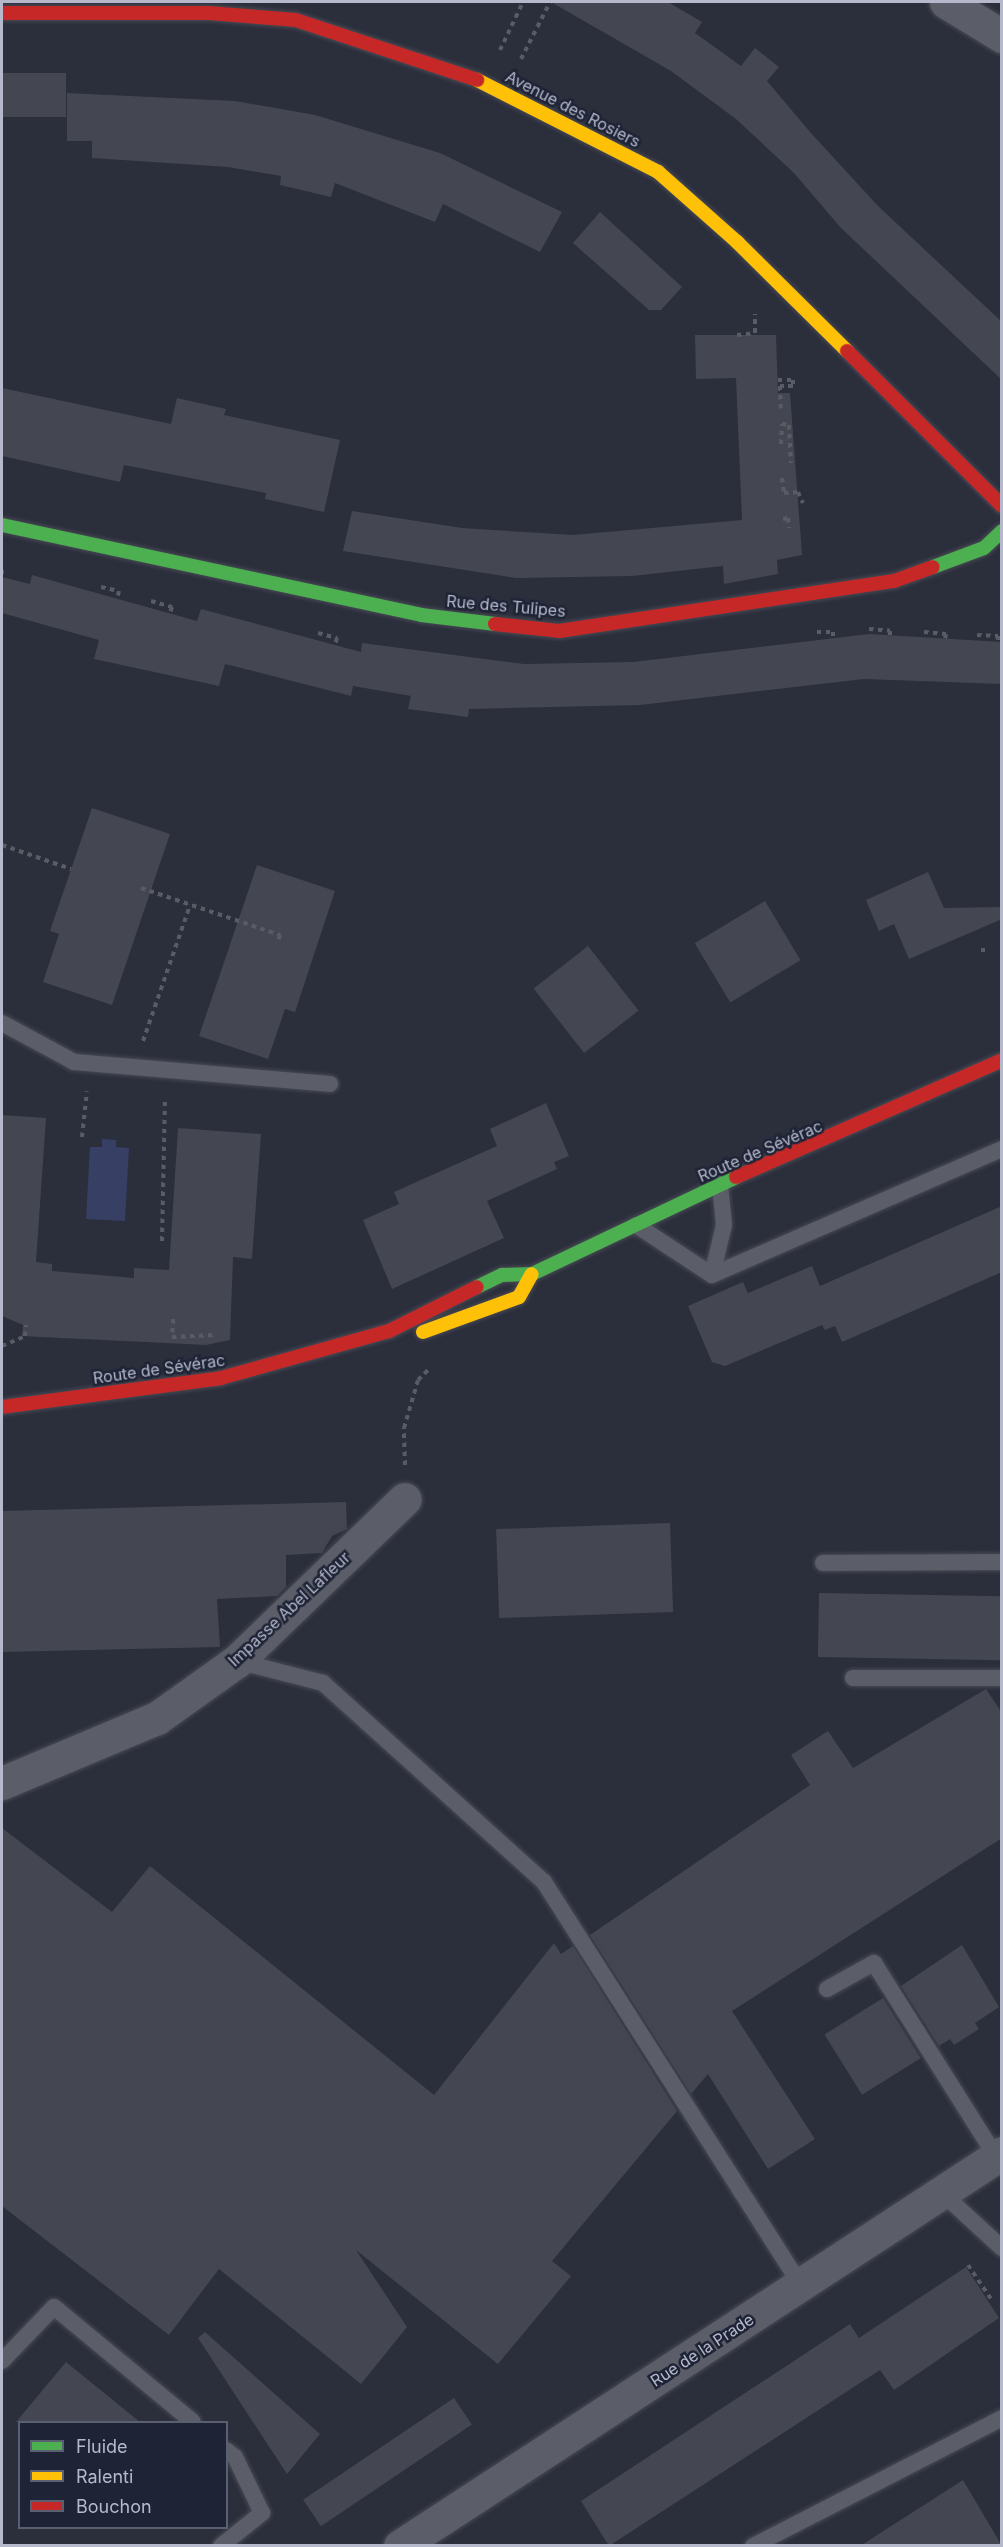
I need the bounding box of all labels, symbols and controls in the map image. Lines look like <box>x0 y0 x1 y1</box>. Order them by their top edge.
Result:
street label: Avenue des Rosiers <box>502 67 644 151</box>
street label: Rue des Tulipes <box>446 591 566 621</box>
street label: Route de Sévérac <box>695 1116 825 1186</box>
street label: Route de Sévérac <box>92 1350 226 1388</box>
street label: Impasse Abel Lafleur <box>224 1548 354 1670</box>
street label: Rue de la Prade <box>647 2310 757 2390</box>
legend <box>18 2421 228 2529</box>
text: Fluide <box>76 2436 128 2457</box>
text: Ralenti <box>76 2466 133 2487</box>
text: Bouchon <box>76 2496 152 2517</box>

